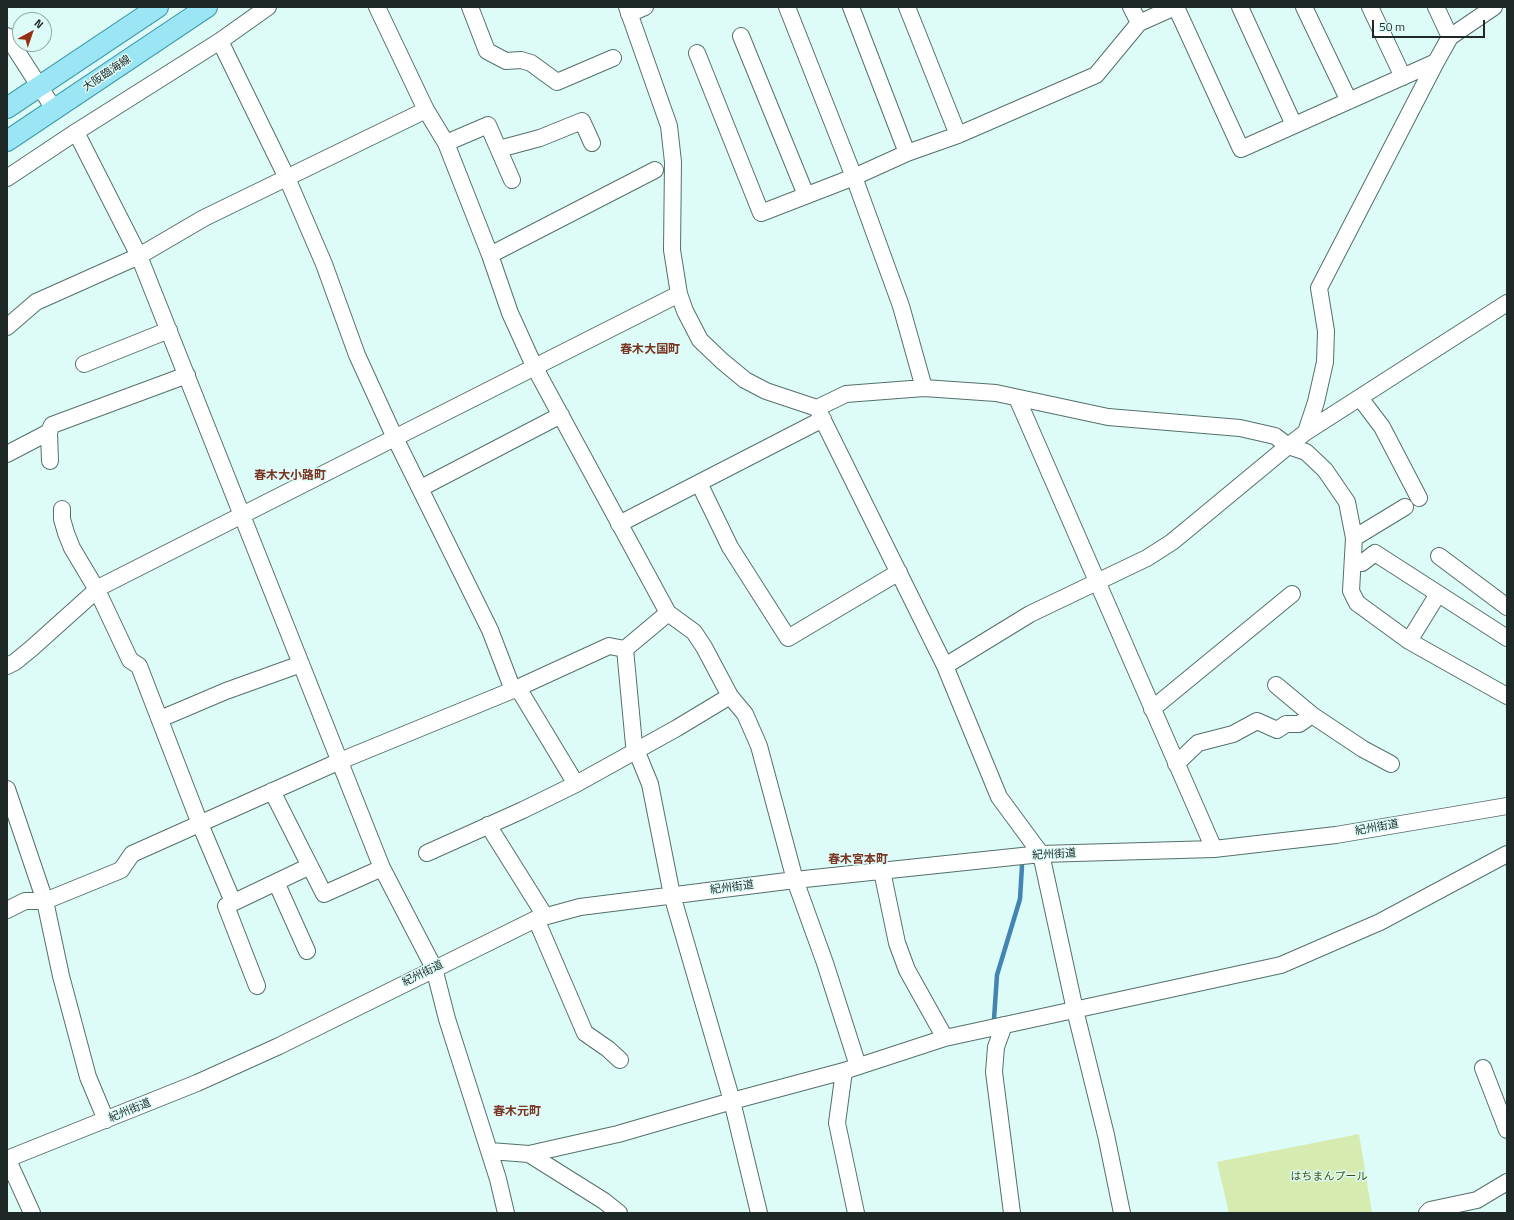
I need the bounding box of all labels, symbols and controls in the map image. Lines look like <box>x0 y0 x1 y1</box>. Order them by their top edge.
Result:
north arrow <box>12 12 52 52</box>
scale bar <box>1374 12 1487 38</box>
text: N <box>31 15 47 32</box>
text: 50 m <box>1379 17 1405 36</box>
street label: 大阪臨海線 <box>81 53 133 95</box>
district label: 春木大国町 <box>620 343 680 357</box>
district label: 春木大小路町 <box>254 469 326 483</box>
street label: 紀州街道 <box>1354 818 1400 838</box>
street label: 紀州街道 <box>1032 847 1076 863</box>
district label: 春木宮本町 <box>828 853 888 867</box>
street label: 紀州街道 <box>709 879 755 897</box>
street label: 紀州街道 <box>400 958 446 990</box>
street label: 紀州街道 <box>107 1097 153 1125</box>
district label: 春木元町 <box>493 1105 541 1119</box>
park label: はちまんプール <box>1291 1170 1367 1184</box>

